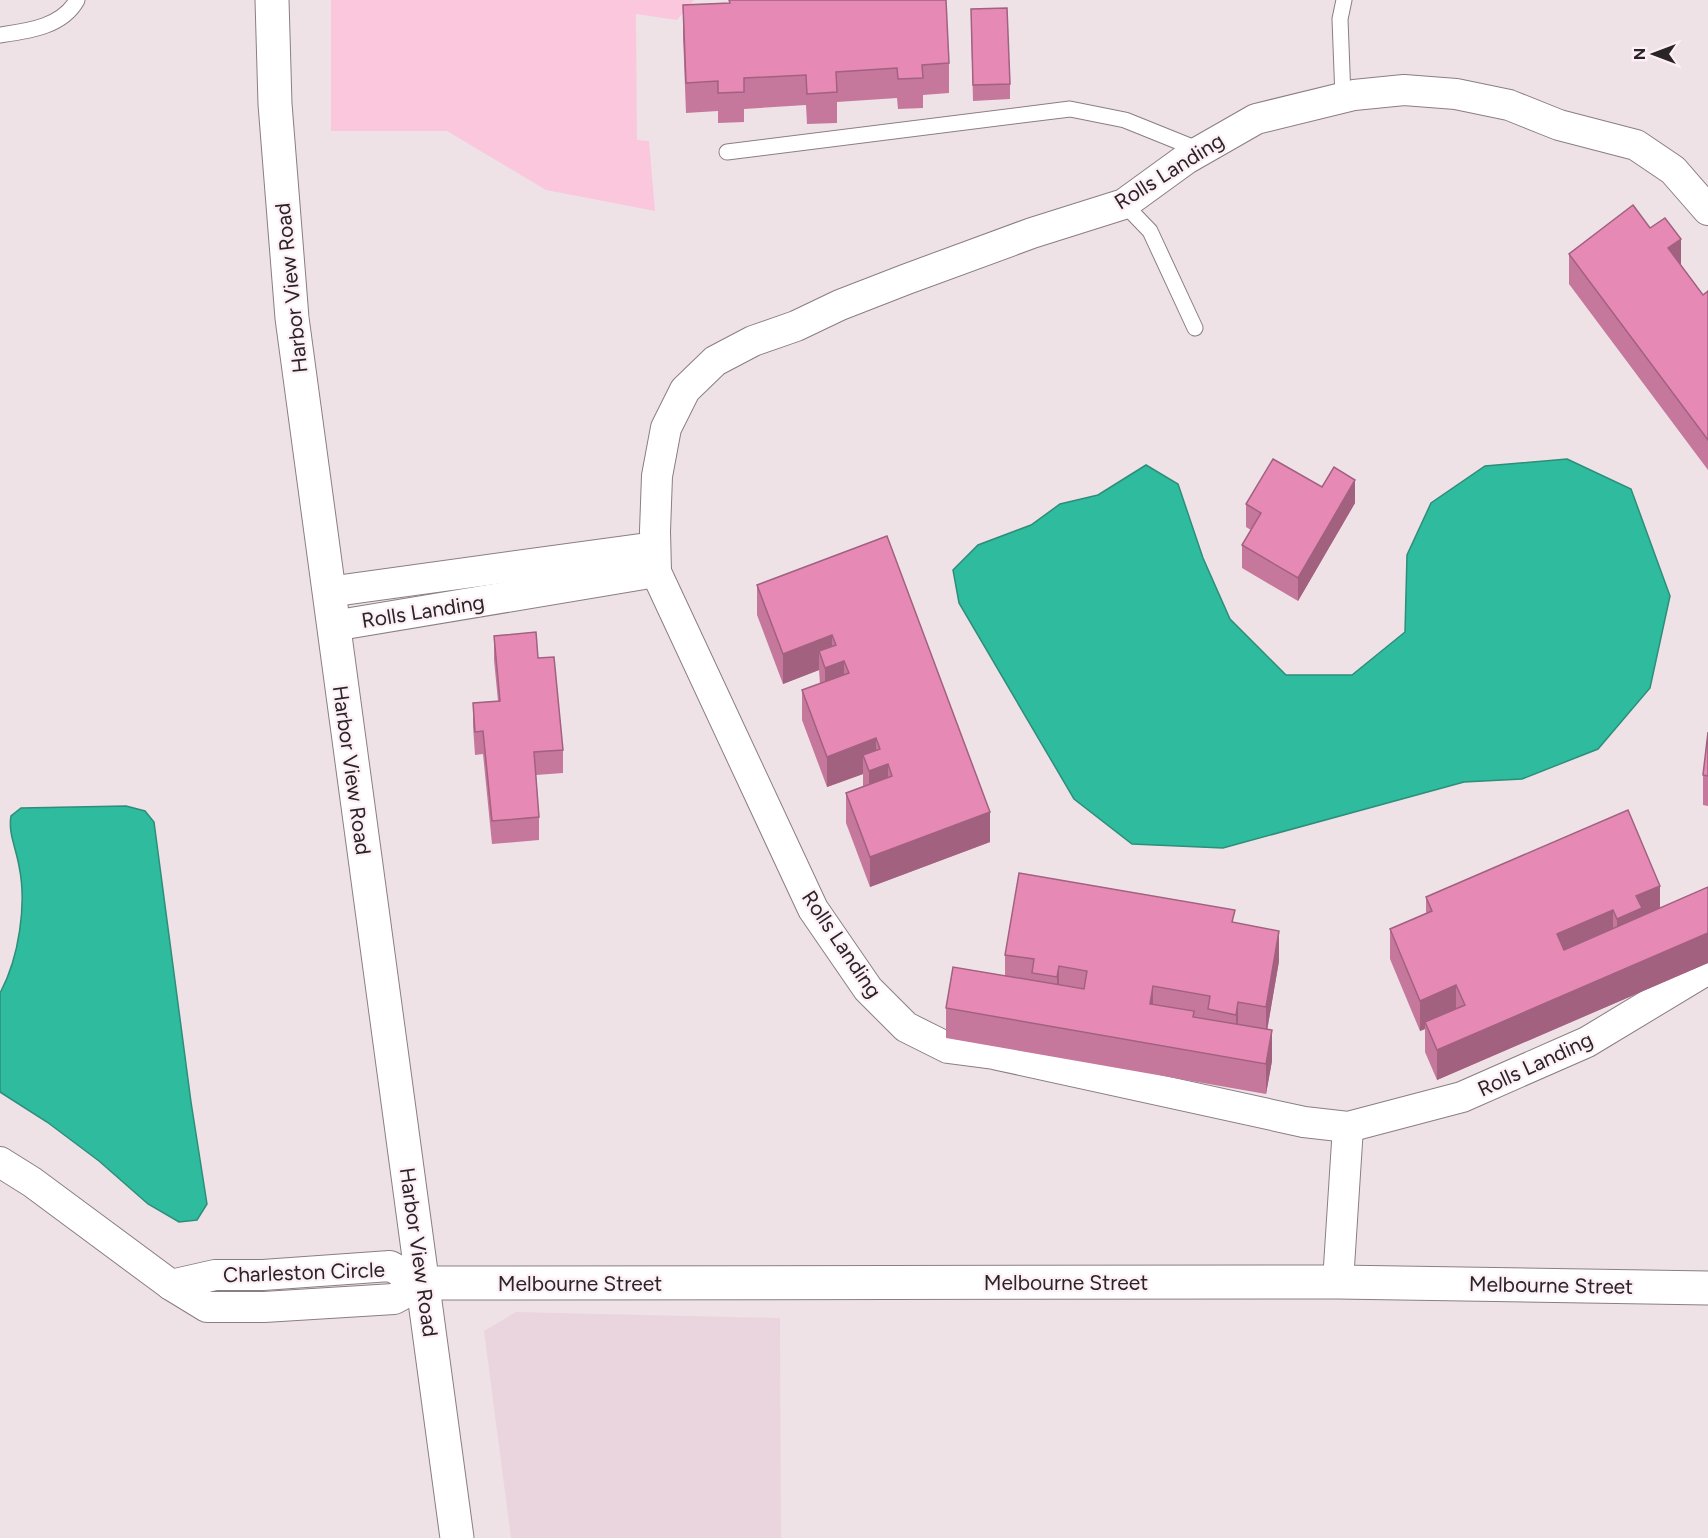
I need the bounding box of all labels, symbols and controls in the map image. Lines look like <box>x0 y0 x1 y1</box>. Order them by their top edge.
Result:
north arrow <box>1624 24 1684 84</box>
text: N <box>1630 48 1649 60</box>
street label: Rolls Landing <box>1110 128 1228 214</box>
street label: Harbor View Road <box>270 202 312 374</box>
street label: Rolls Landing <box>360 589 486 633</box>
street label: Harbor View Road <box>328 684 376 856</box>
street label: Rolls Landing <box>797 886 887 1002</box>
street label: Rolls Landing <box>1473 1026 1597 1102</box>
street label: Harbor View Road <box>395 1166 443 1338</box>
street label: Charleston Circle <box>223 1257 385 1287</box>
street label: Melbourne Street <box>984 1270 1148 1295</box>
street label: Melbourne Street <box>498 1271 662 1296</box>
street label: Melbourne Street <box>1469 1271 1633 1299</box>

